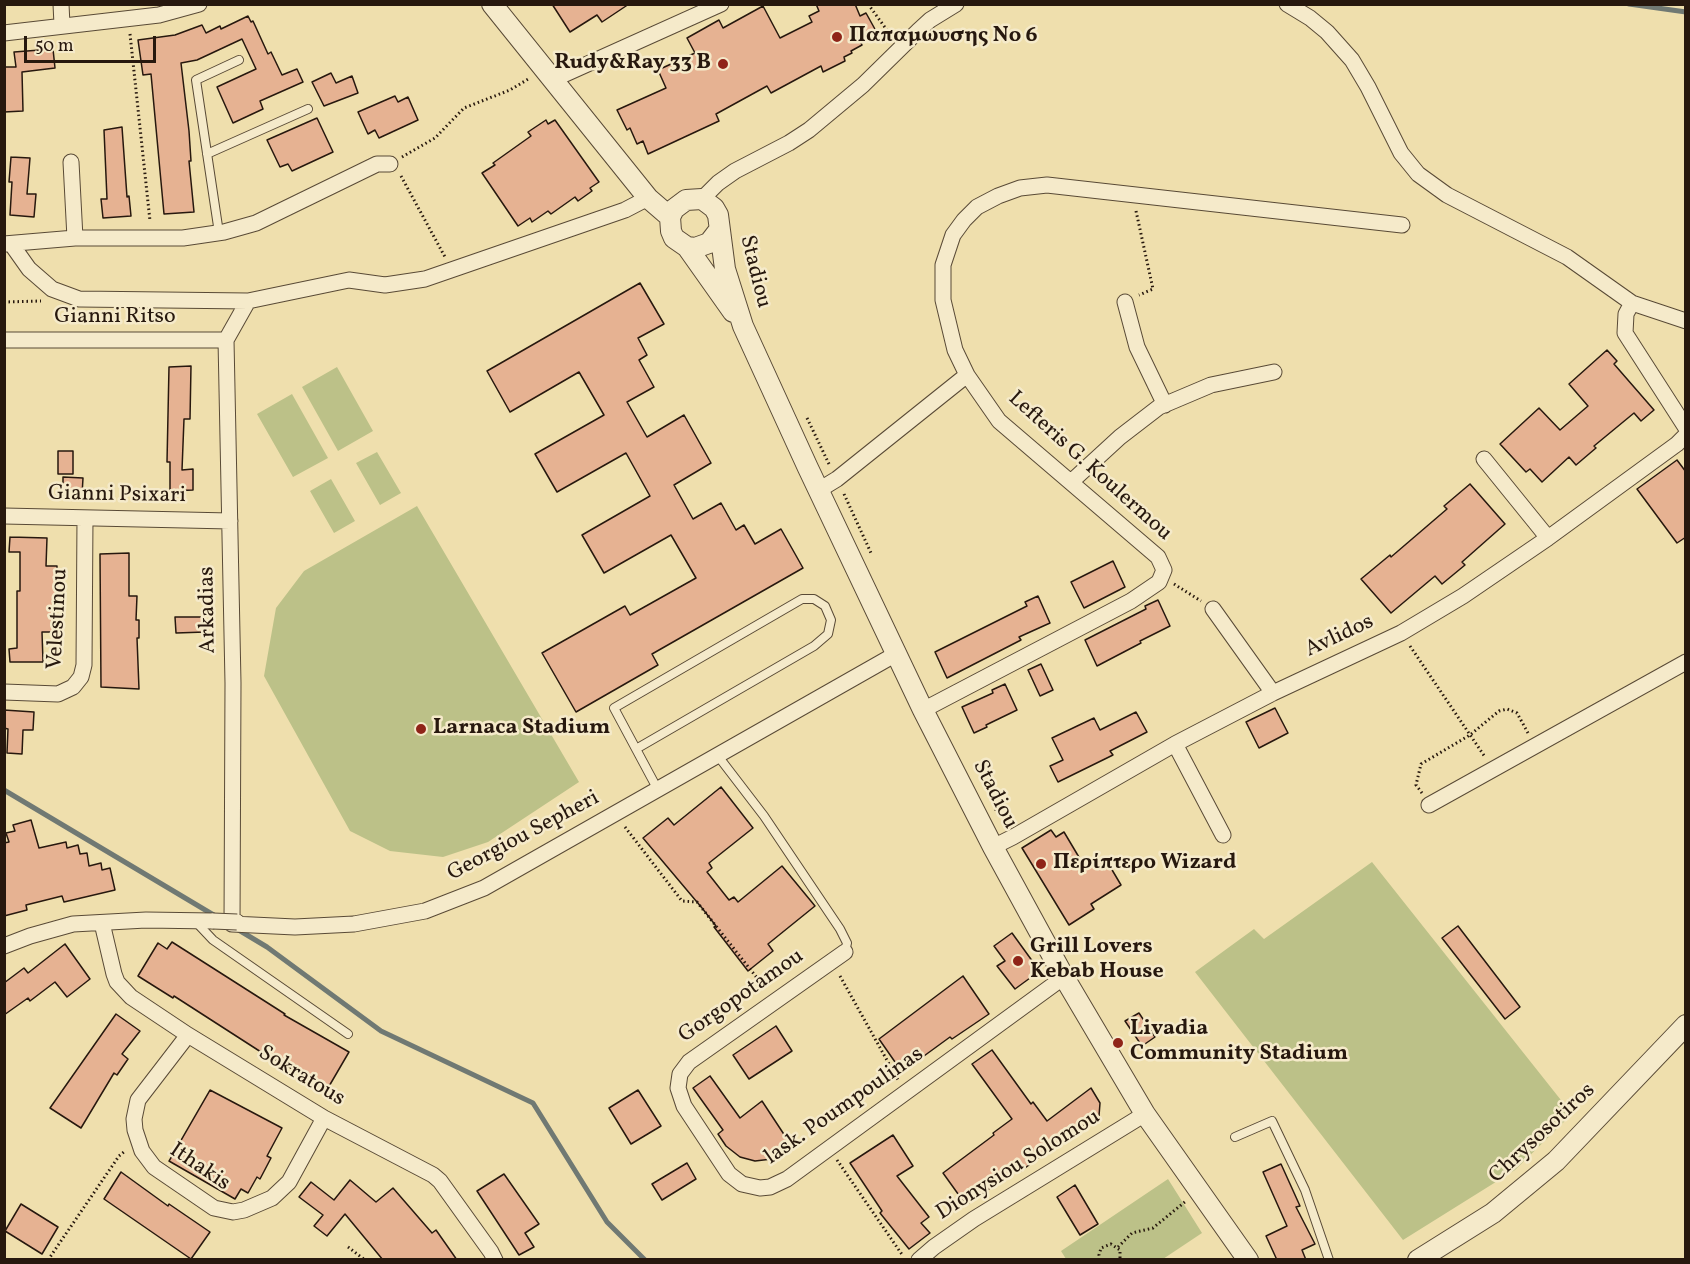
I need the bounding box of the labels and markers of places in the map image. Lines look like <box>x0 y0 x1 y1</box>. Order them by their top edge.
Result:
place label: Παπαμωυσης No 6 <box>849 24 1038 50</box>
marker: Παπαμωυσης No 6 <box>830 30 844 44</box>
place label: Rudy&Ray 33 B <box>554 51 711 77</box>
marker: Rudy&Ray 33 B <box>716 57 730 71</box>
place label: Larnaca Stadium <box>433 716 610 742</box>
marker: Larnaca Stadium <box>414 722 428 736</box>
place label: Περίπτερο Wizard <box>1053 851 1236 877</box>
marker: Περίπτερο Wizard <box>1034 857 1048 871</box>
place label: Grill Lovers Kebab House <box>1030 935 1164 986</box>
marker: Grill Lovers Kebab House <box>1011 954 1025 968</box>
place label: Livadia Community Stadium <box>1130 1017 1348 1068</box>
marker: Livadia Community Stadium <box>1111 1036 1125 1050</box>

